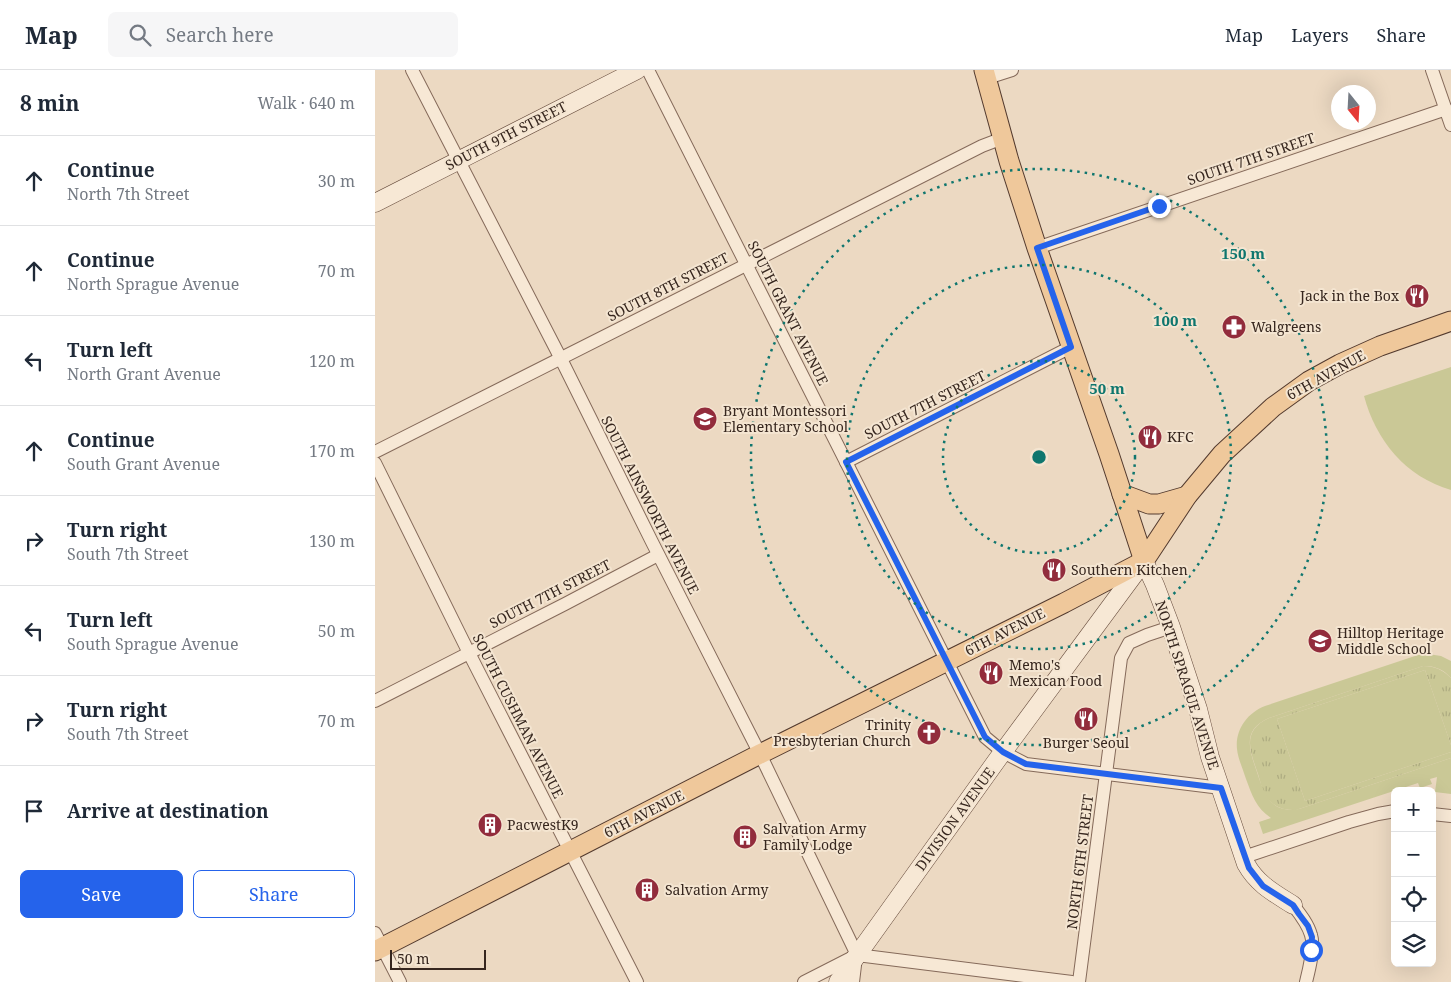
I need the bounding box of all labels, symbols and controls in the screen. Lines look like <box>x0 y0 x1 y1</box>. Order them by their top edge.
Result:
search box <box>108 12 458 57</box>
text: Map <box>25 18 78 51</box>
icon: search <box>126 21 154 49</box>
text: Search here <box>166 22 274 48</box>
text: Map <box>1225 23 1263 47</box>
text: Layers <box>1291 23 1349 47</box>
text: Share <box>1377 23 1426 47</box>
north arrow <box>1331 85 1376 130</box>
text: 8 min <box>20 89 79 117</box>
text: Walk · 640 m <box>258 92 355 114</box>
street label: SOUTH 9TH STREET <box>442 97 570 174</box>
street label: SOUTH 7TH STREET <box>1185 128 1318 189</box>
text: Continue <box>67 157 155 183</box>
icon: ahead <box>20 167 48 195</box>
text: 30 m <box>318 170 355 192</box>
text: North 7th Street <box>67 183 189 205</box>
route end <box>1148 195 1171 218</box>
street label: SOUTH GRANT AVENUE <box>744 237 833 388</box>
text: 150 m <box>1221 243 1265 263</box>
text: Continue <box>67 247 155 273</box>
street label: SOUTH 8TH STREET <box>604 248 732 325</box>
icon: ahead <box>20 257 48 285</box>
text: 70 m <box>318 260 355 282</box>
text: North Sprague Avenue <box>67 273 239 295</box>
restaurant icon: Jack in the Box <box>1404 283 1430 309</box>
place label: Jack in the Box <box>1299 286 1400 305</box>
text: 100 m <box>1153 310 1197 330</box>
pharmacy icon: Walgreens <box>1221 314 1247 340</box>
place label: Walgreens <box>1251 317 1321 336</box>
text: Turn left <box>67 337 153 363</box>
street label: 6TH AVENUE <box>1283 345 1369 404</box>
icon: left <box>20 347 48 375</box>
text: 120 m <box>309 350 355 372</box>
text: North Grant Avenue <box>67 363 221 385</box>
street label: SOUTH 7TH STREET <box>861 366 989 443</box>
text: 50 m <box>1089 378 1125 398</box>
place label: Bryant Montessori Elementary School <box>723 401 849 436</box>
school or university icon: Bryant Montessori Elementary School <box>692 406 718 432</box>
street label: SOUTH AINSWORTH AVENUE <box>597 412 704 597</box>
restaurant icon: KFC <box>1137 424 1163 450</box>
text: Continue <box>67 427 155 453</box>
place label: KFC <box>1167 427 1194 446</box>
icon: ahead <box>20 437 48 465</box>
text: 170 m <box>309 440 355 462</box>
centre of rings <box>1030 448 1048 466</box>
text: South Grant Avenue <box>67 453 220 475</box>
text: Turn right <box>67 517 167 543</box>
icon: right <box>20 527 48 555</box>
text: 130 m <box>309 530 355 552</box>
text: South 7th Street <box>67 543 189 565</box>
street label: SOUTH 7TH STREET <box>486 555 614 632</box>
restaurant icon: Southern Kitchen <box>1041 557 1067 583</box>
place label: Southern Kitchen <box>1071 560 1188 579</box>
street label: NORTH SPRAGUE AVENUE <box>1151 598 1224 772</box>
street label: 6TH AVENUE <box>961 603 1048 660</box>
text: Turn left <box>67 607 153 633</box>
icon: left <box>20 617 48 645</box>
text: 50 m <box>318 620 355 642</box>
place label: Hilltop Heritage Middle School <box>1337 623 1444 658</box>
school or university icon: Hilltop Heritage Middle School <box>1307 628 1333 654</box>
street label: SOUTH CUSHMAN AVENUE <box>469 630 568 802</box>
text: South Sprague Avenue <box>67 633 238 655</box>
place label: Memo's Mexican Food <box>1009 655 1102 690</box>
restaurant icon: Memo's Mexican Food <box>978 660 1004 686</box>
text: Turn right <box>67 697 167 723</box>
restaurant icon: Burger Seoul <box>1073 706 1099 732</box>
icon: right <box>20 707 48 735</box>
text: 70 m <box>318 710 355 732</box>
place label: Trinity Presbyterian Church <box>773 715 911 750</box>
church icon: Trinity Presbyterian Church <box>916 720 942 746</box>
text: South 7th Street <box>67 723 189 745</box>
place label: Burger Seoul <box>1043 733 1130 752</box>
street label: DIVISION AVENUE <box>911 763 999 874</box>
street label: 6TH AVENUE <box>600 785 687 842</box>
map controls <box>1391 787 1436 967</box>
button: + <box>1391 787 1436 832</box>
street label: NORTH 6TH STREET <box>1062 793 1097 930</box>
icon: arrive <box>20 797 48 825</box>
text: Arrive at destination <box>67 798 269 824</box>
building icon: PacwestK9 <box>477 812 503 838</box>
place label: PacwestK9 <box>507 815 579 834</box>
place label: Salvation Army Family Lodge <box>763 819 866 854</box>
building icon: Salvation Army Family Lodge <box>732 824 758 850</box>
button: − <box>1391 832 1436 877</box>
button: Save <box>20 870 183 918</box>
button: Share <box>193 870 355 918</box>
building icon: Salvation Army <box>634 877 660 903</box>
button: locate <box>1391 877 1436 922</box>
place label: Salvation Army <box>665 880 768 899</box>
button: layers <box>1391 922 1436 967</box>
route start <box>1300 939 1323 962</box>
scale bar <box>390 947 486 970</box>
text: 50 m <box>397 949 430 968</box>

